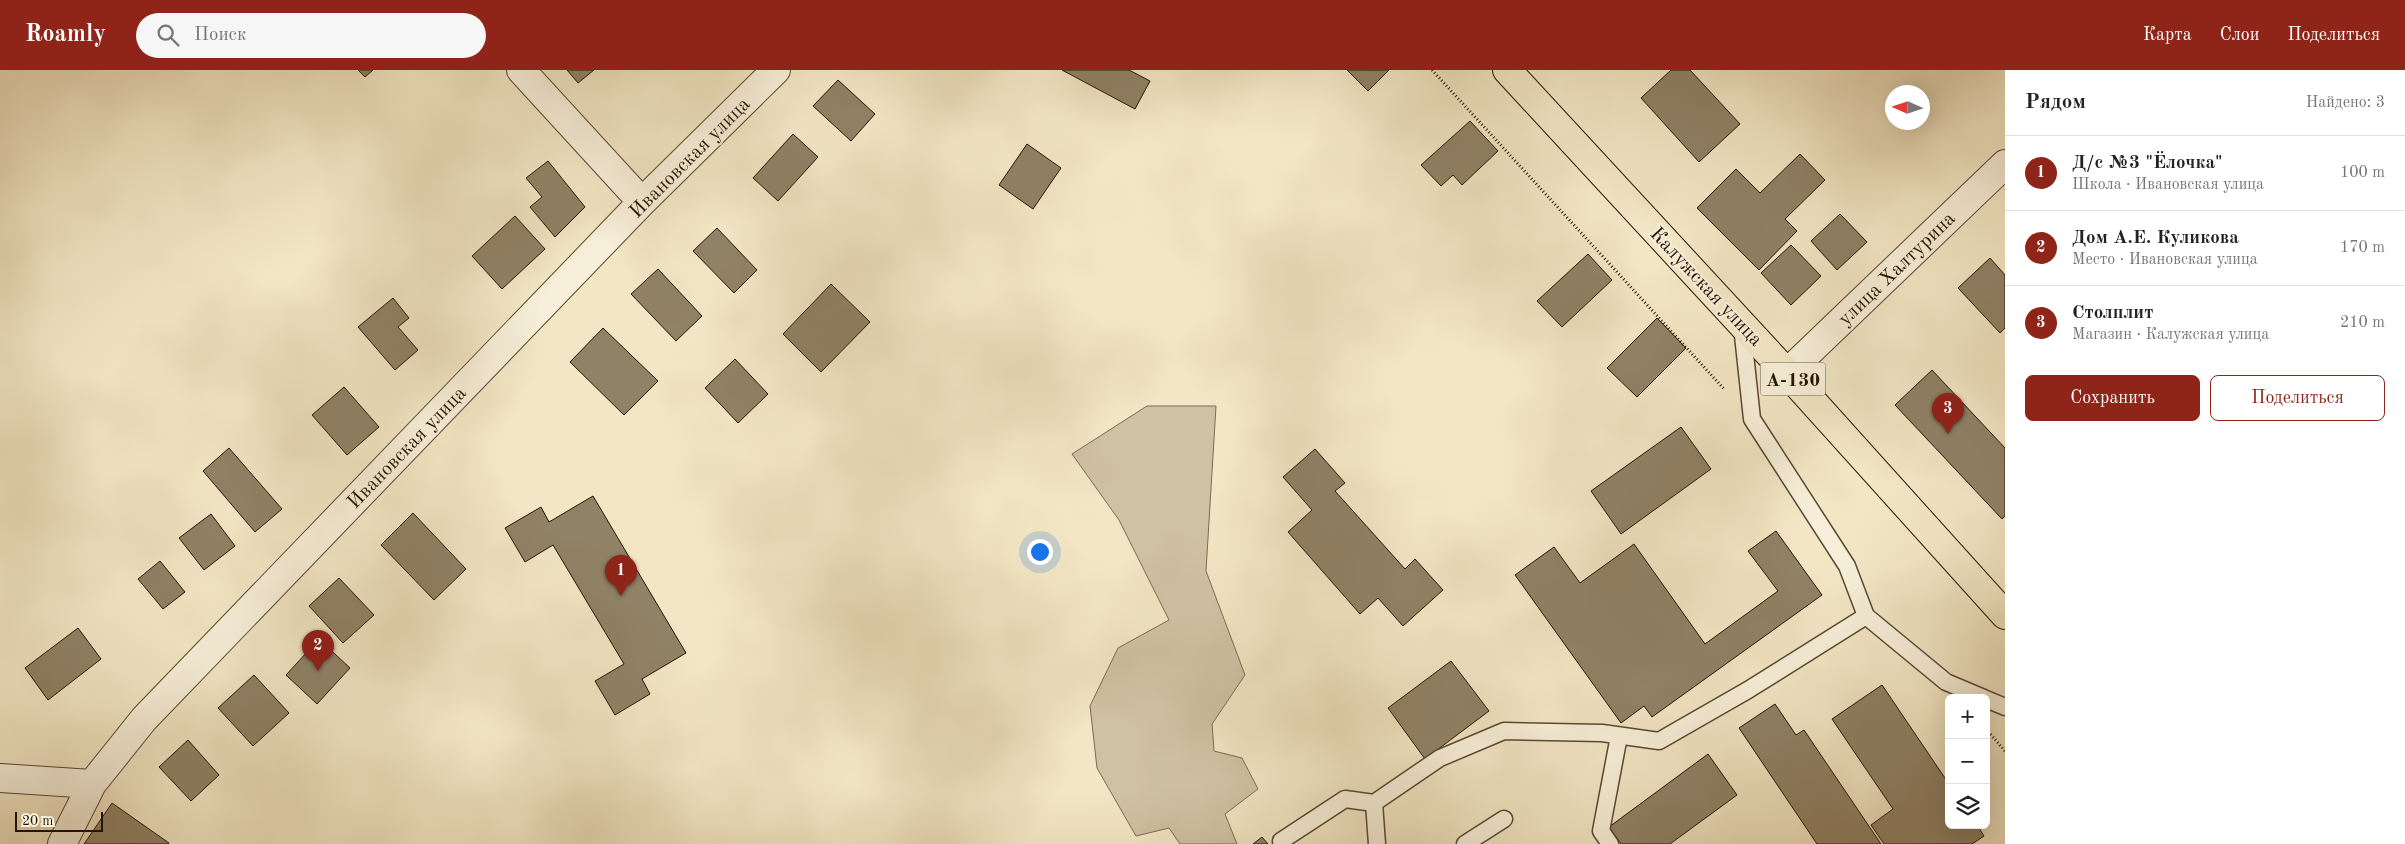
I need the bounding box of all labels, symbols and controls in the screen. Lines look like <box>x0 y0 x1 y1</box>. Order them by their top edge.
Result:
search box <box>136 13 486 58</box>
icon: search <box>154 21 182 49</box>
text: Roamly <box>25 23 106 47</box>
text: Поиск <box>194 26 246 45</box>
text: Карта <box>2143 26 2192 44</box>
text: Слои <box>2220 26 2259 44</box>
text: Поделиться <box>2287 26 2380 44</box>
north arrow <box>1885 85 1930 130</box>
text: Рядом <box>2025 92 2086 113</box>
street label: Ивановская улица <box>626 94 755 222</box>
text: Найдено: 3 <box>2306 95 2385 111</box>
text: Д/с №3 "Ёлочка" <box>2072 154 2223 173</box>
text: 1 <box>2036 165 2046 181</box>
text: 100 m <box>2340 165 2385 181</box>
text: Школа · Ивановская улица <box>2072 177 2264 193</box>
street label: улица Халтурина <box>1835 209 1960 330</box>
street label: Калужская улица <box>1645 224 1766 351</box>
text: Дом А.Е. Куликова <box>2072 229 2239 248</box>
text: 2 <box>2036 240 2046 256</box>
text: 170 m <box>2340 240 2385 256</box>
text: Место · Ивановская улица <box>2072 252 2258 268</box>
text: Столплит <box>2072 304 2153 323</box>
text: 3 <box>2036 315 2046 331</box>
text: 210 m <box>2340 315 2385 331</box>
text: Магазин · Калужская улица <box>2072 327 2269 343</box>
road number: А-130 <box>1760 362 1826 396</box>
button: Сохранить <box>2025 375 2200 421</box>
button: Поделиться <box>2210 375 2385 421</box>
street label: Ивановская улица <box>344 383 471 513</box>
pin: 3 <box>1932 393 1964 434</box>
your location <box>1027 539 1053 565</box>
pin: 1 <box>605 555 637 596</box>
pin: 2 <box>302 630 334 671</box>
map controls <box>1945 694 1990 829</box>
button: + <box>1945 694 1990 739</box>
button: − <box>1945 739 1990 784</box>
button: layers <box>1945 784 1990 829</box>
scale bar <box>15 809 102 832</box>
text: 20 m <box>22 814 53 828</box>

